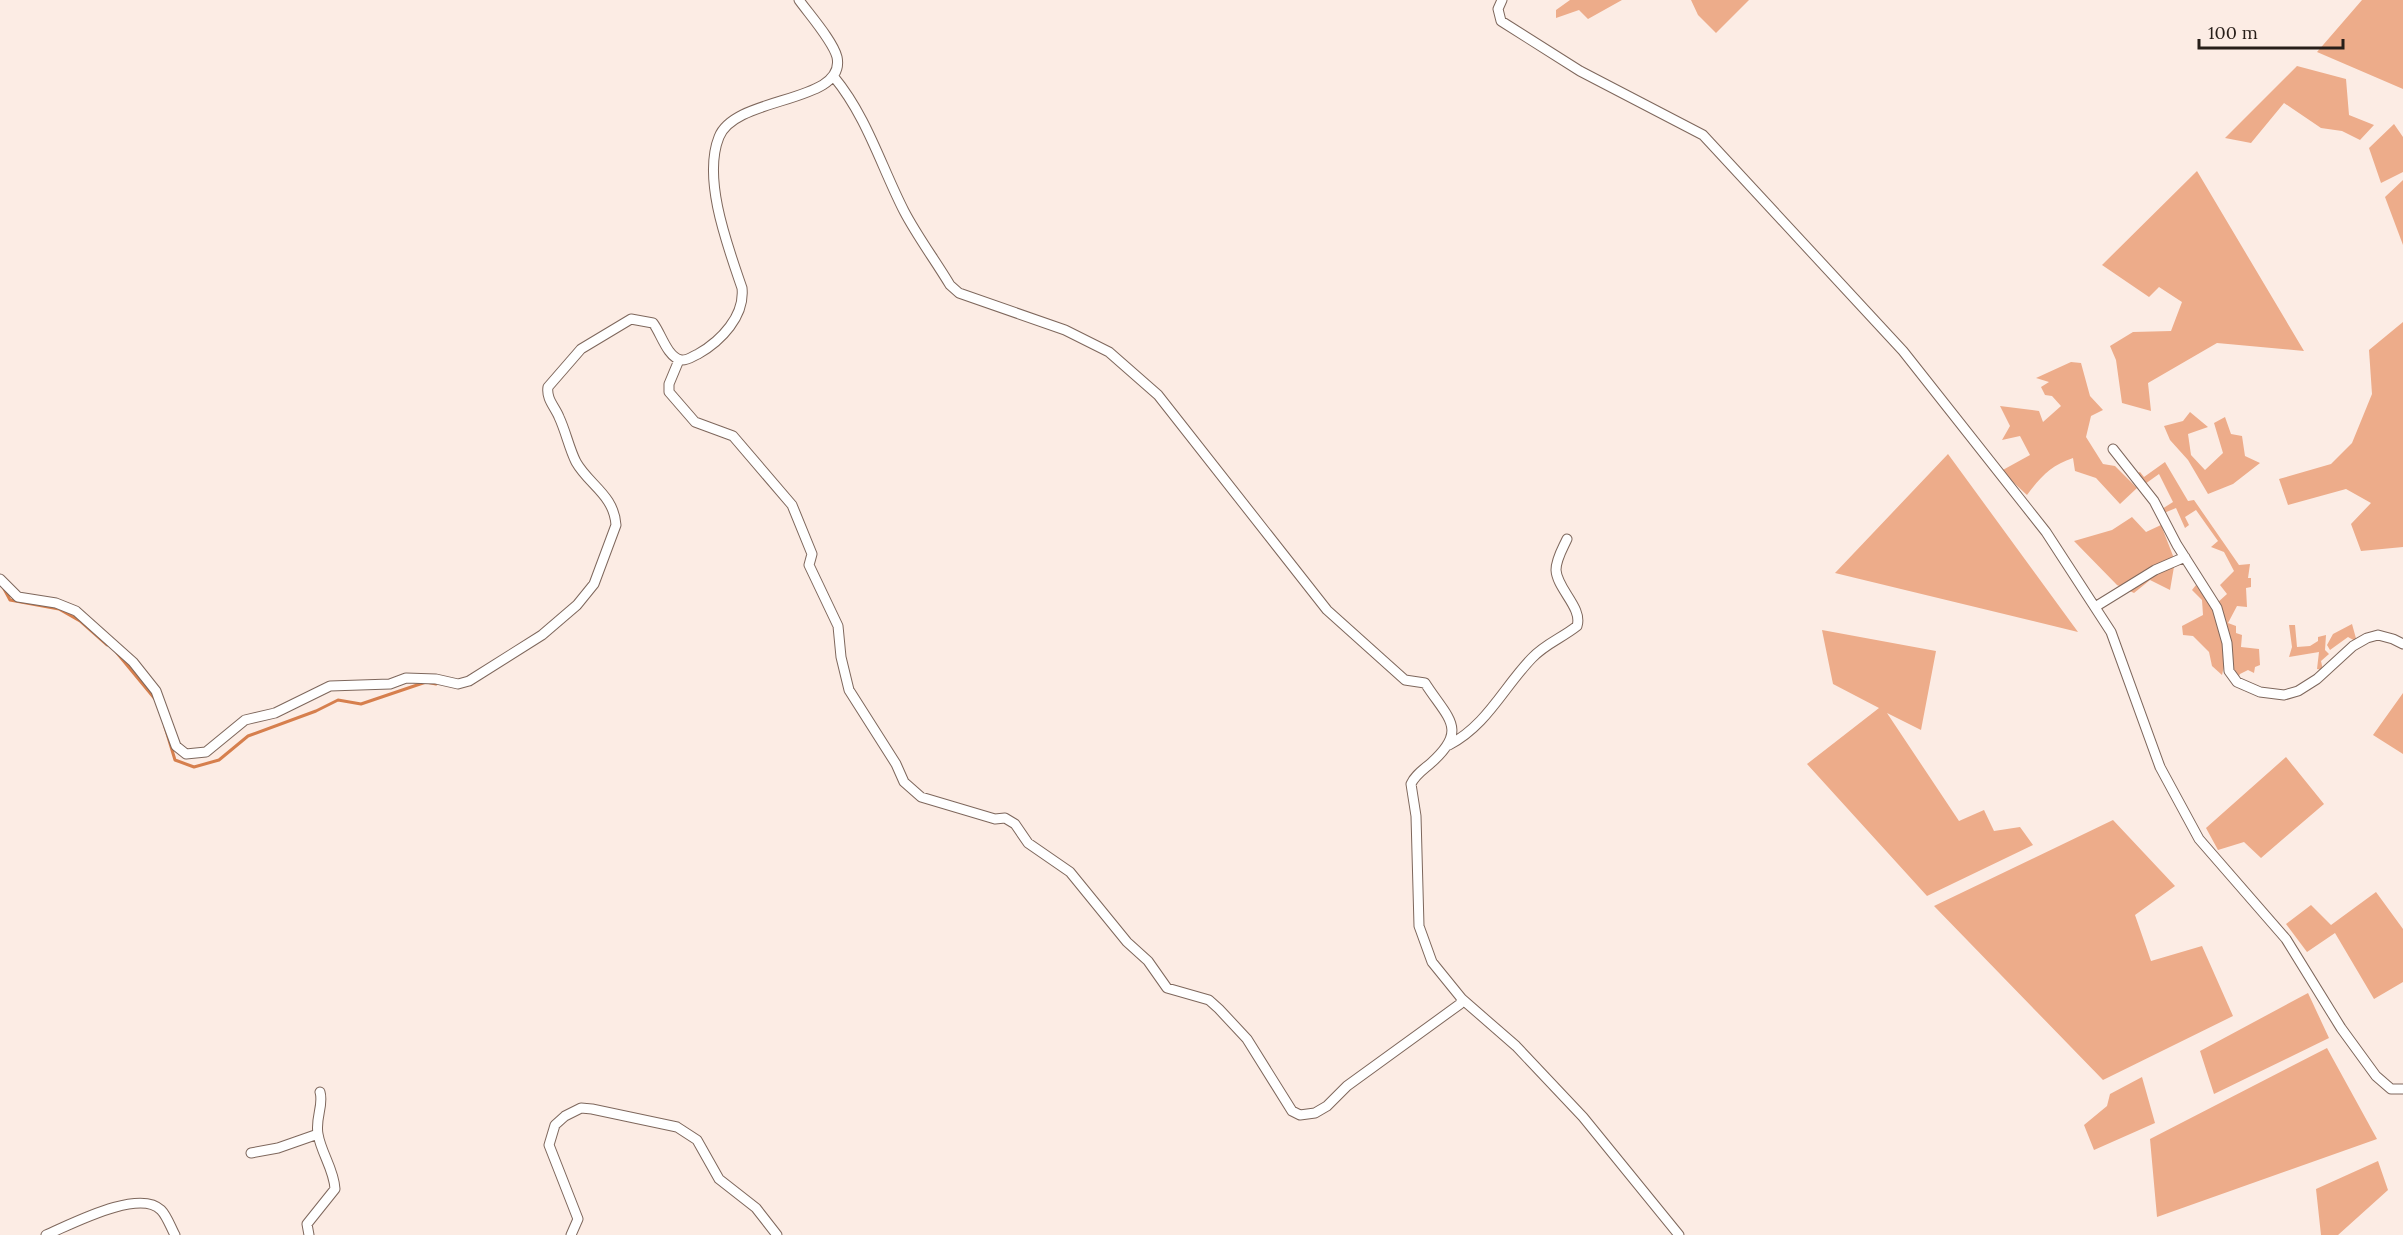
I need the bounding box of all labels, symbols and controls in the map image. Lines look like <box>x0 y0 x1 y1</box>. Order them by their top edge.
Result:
scale bar <box>2199 12 2343 50</box>
text: 100 m <box>2208 21 2258 44</box>

